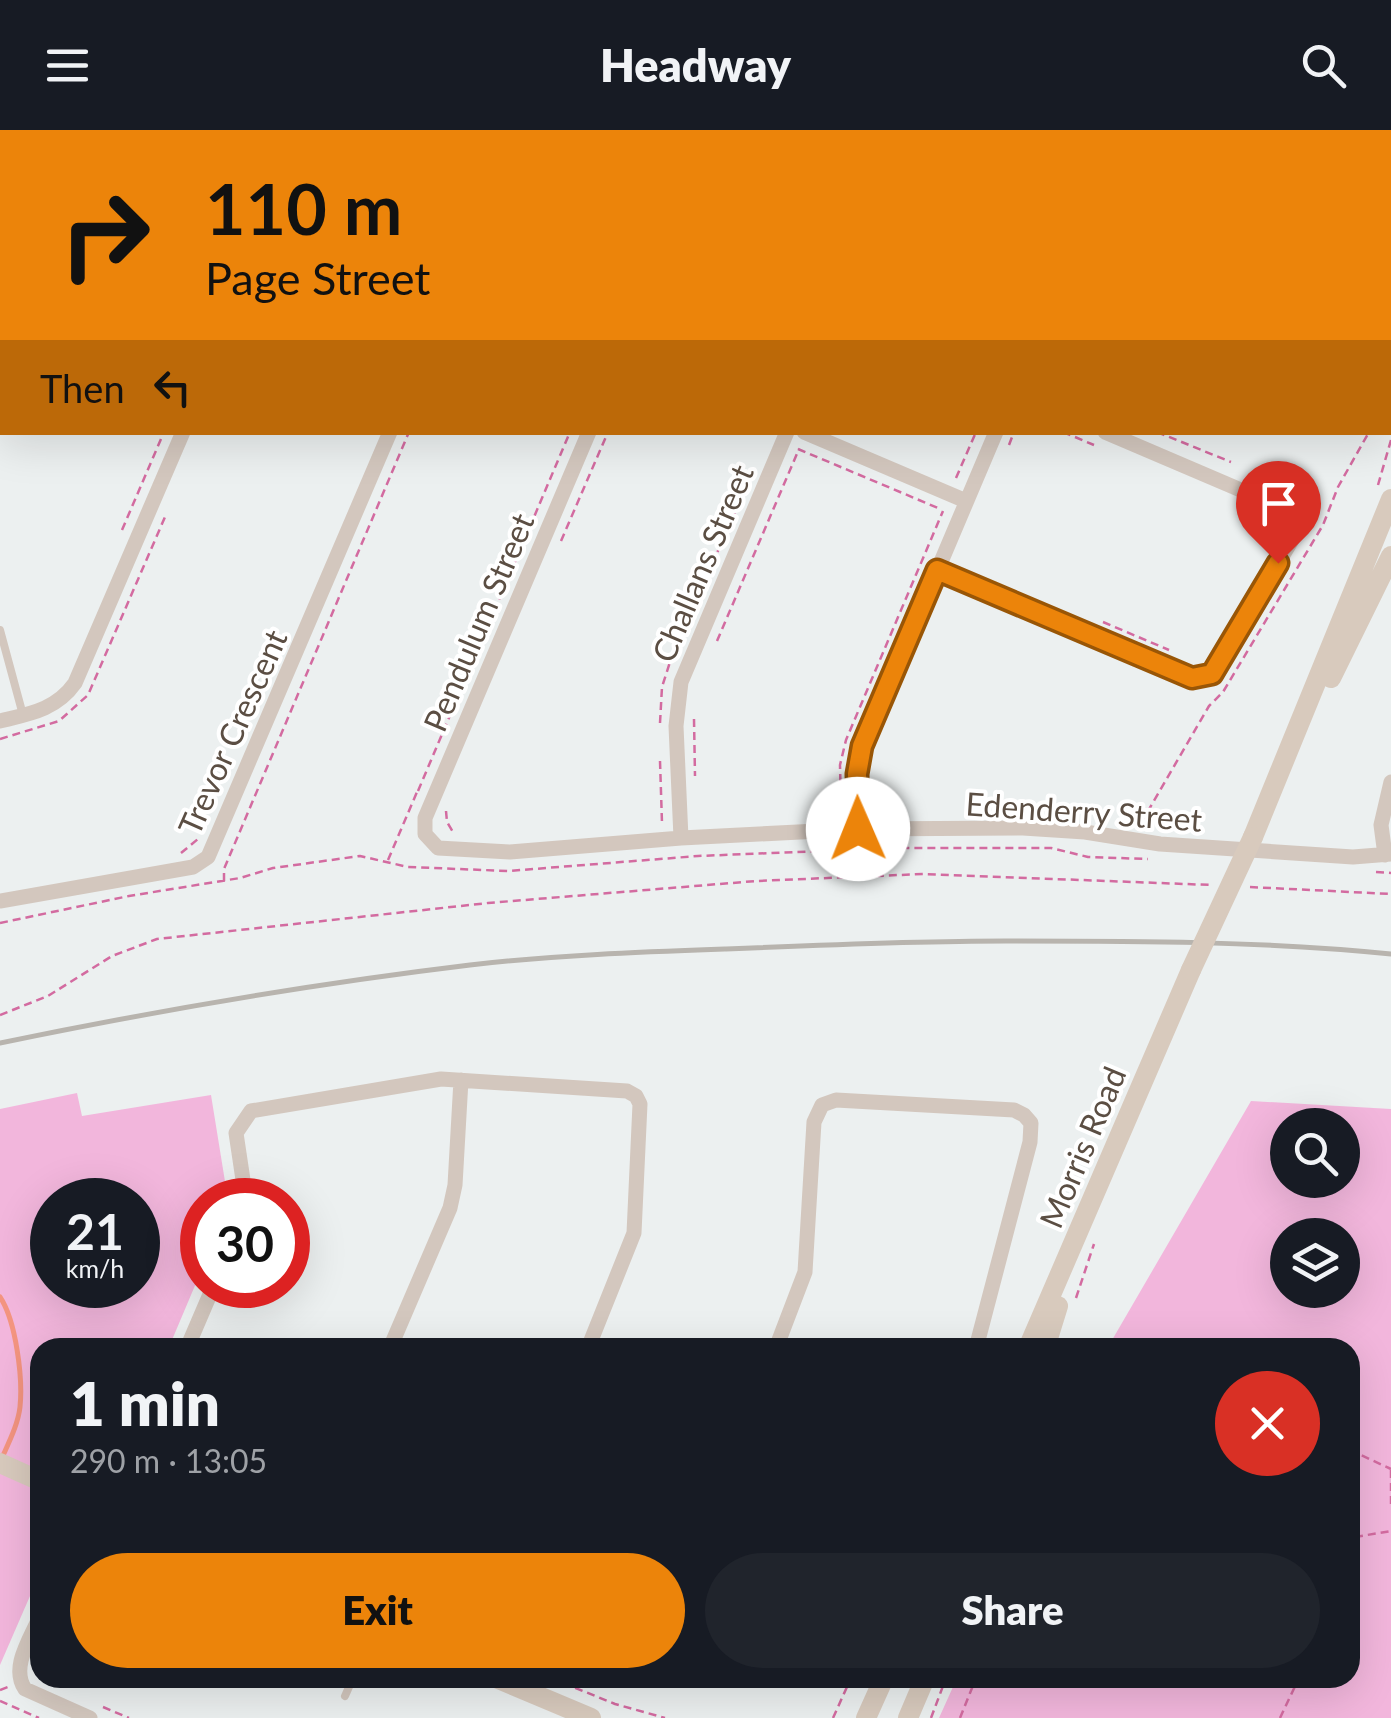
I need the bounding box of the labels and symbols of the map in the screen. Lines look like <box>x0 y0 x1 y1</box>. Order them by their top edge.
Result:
street label: Challans Street <box>643 458 761 667</box>
pin <box>1236 461 1321 564</box>
street label: Pendulum Street <box>415 507 542 737</box>
street label: Trevor Crescent <box>169 623 295 841</box>
position arrow <box>806 777 910 881</box>
street label: Edenderry Street <box>965 783 1204 839</box>
street label: Morris Road <box>1031 1061 1133 1233</box>
speed limit sign: 30 <box>180 1178 310 1308</box>

